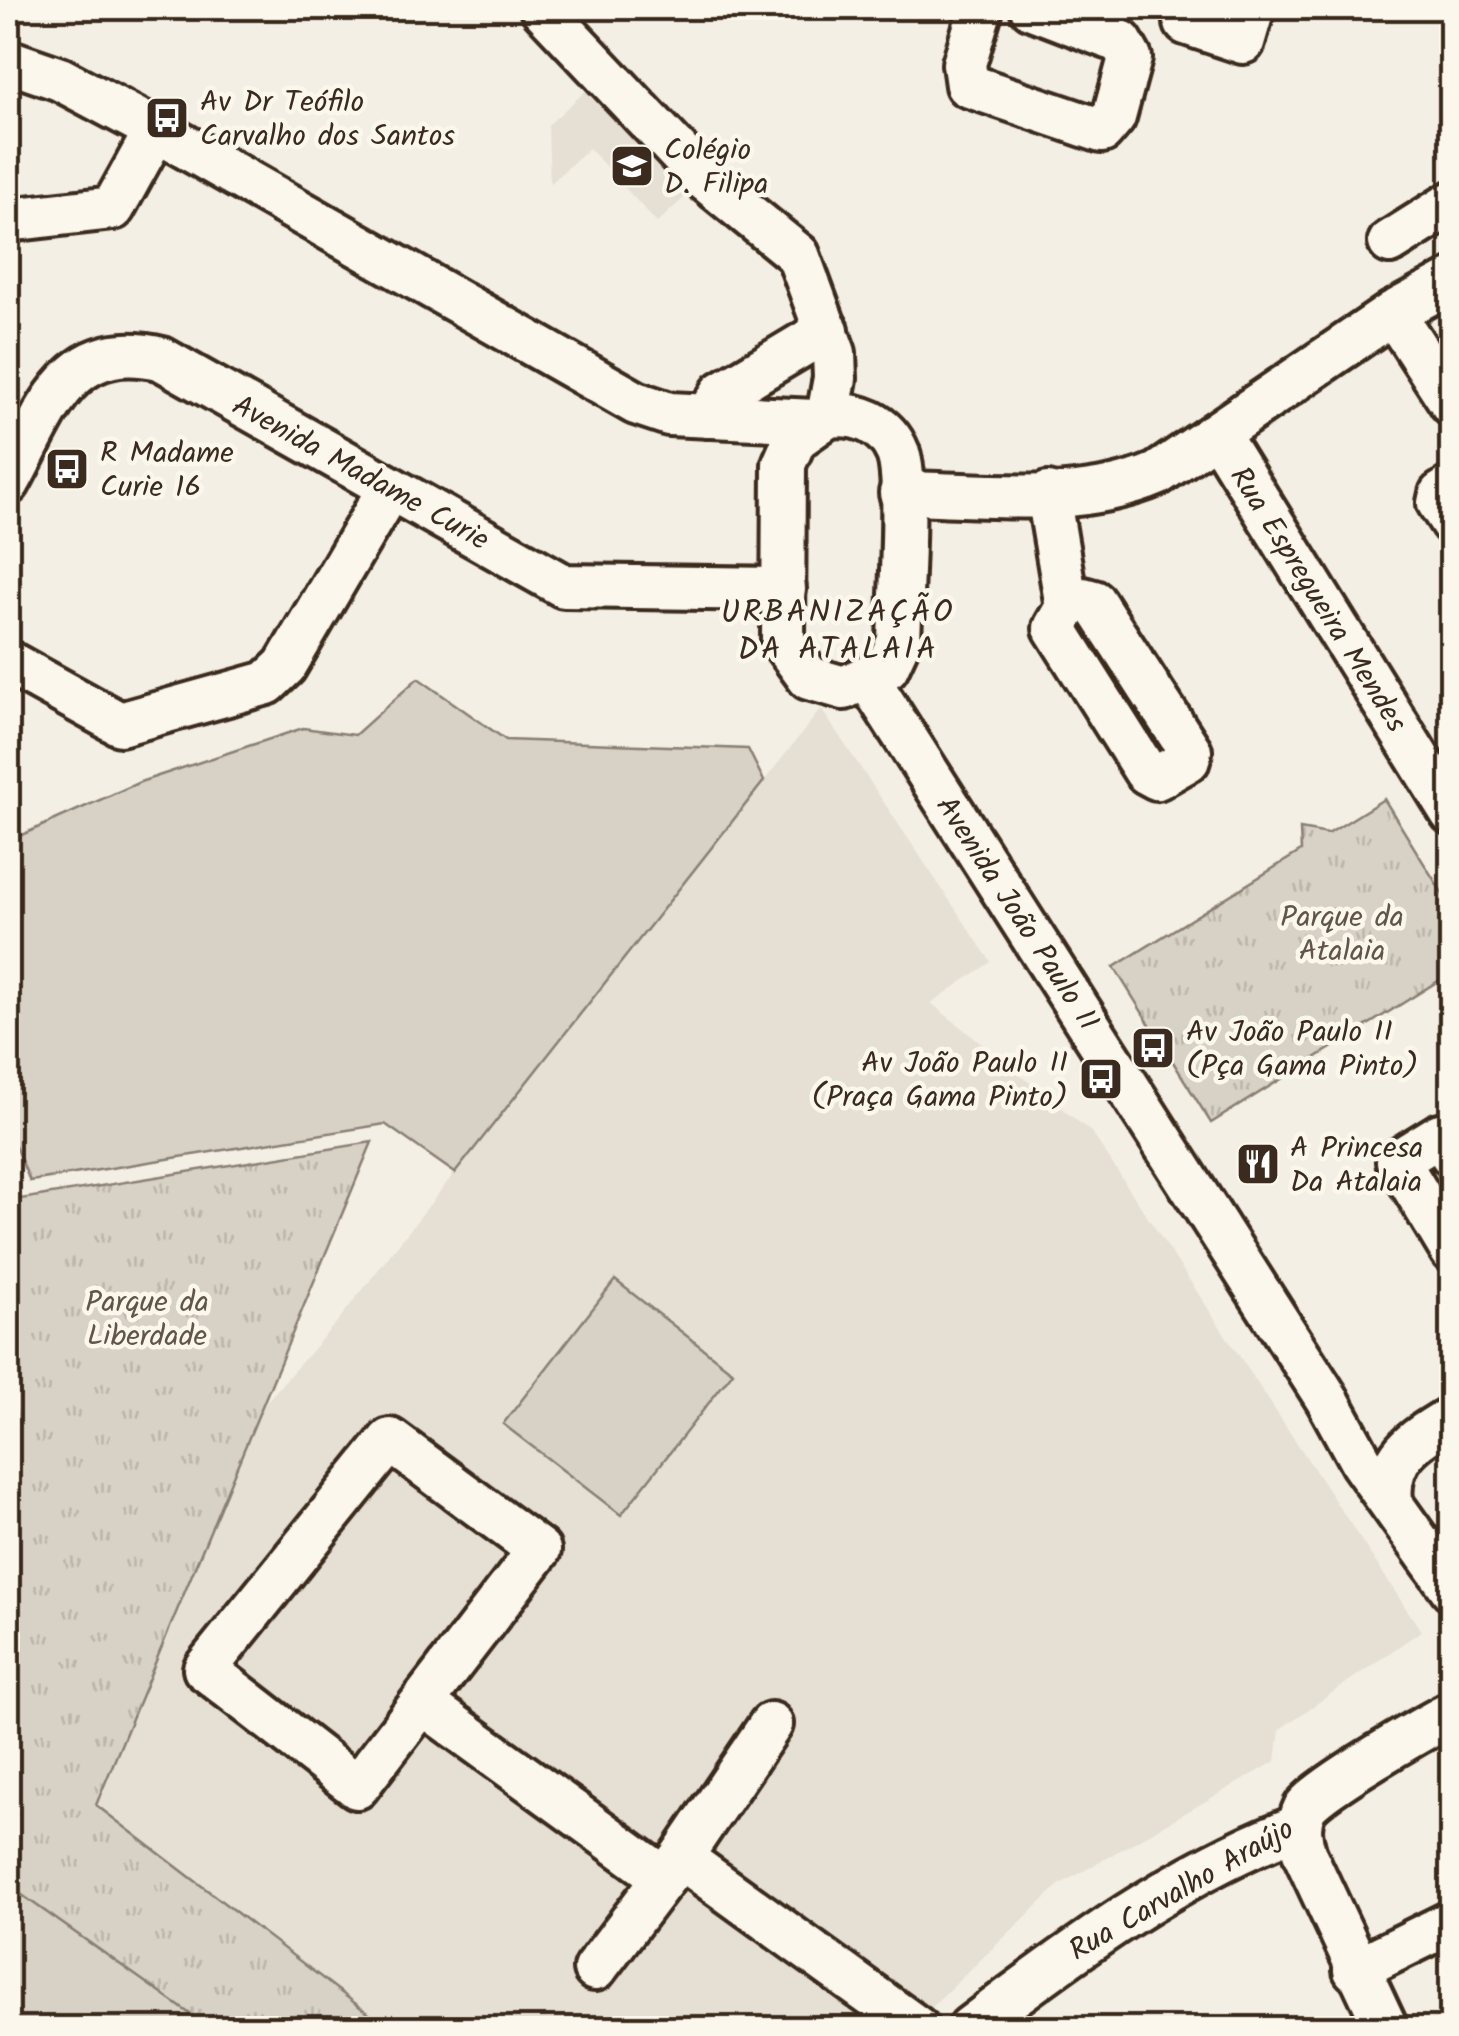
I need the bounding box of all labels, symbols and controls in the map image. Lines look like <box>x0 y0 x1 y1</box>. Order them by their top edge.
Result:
place label: Av Dr Teófilo Carvalho dos Santos <box>200 79 455 161</box>
bus stop icon: Av Dr Teófilo Carvalho dos Santos <box>144 95 190 141</box>
place label: Colégio D. Filipa <box>664 127 768 209</box>
school or university icon: Colégio D. Filipa <box>609 143 655 189</box>
street label: Avenida Madame Curie <box>223 383 498 564</box>
place label: R Madame Curie 16 <box>100 430 234 512</box>
bus stop icon: R Madame Curie 16 <box>44 446 90 492</box>
street label: Rua Espregueira Mendes <box>1216 458 1419 743</box>
district label: URBANIZAÇÃO DA ATALAIA <box>721 588 955 676</box>
street label: Avenida João Paulo II <box>922 787 1111 1041</box>
park label: Parque da Atalaia <box>1280 894 1404 976</box>
place label: Av João Paulo II (Pça Gama Pinto) <box>1186 1009 1418 1091</box>
bus stop icon: Av João Paulo II (Pça Gama Pinto) <box>1130 1025 1176 1071</box>
place label: Av João Paulo II (Praça Gama Pinto) <box>812 1040 1068 1122</box>
bus stop icon: Av João Paulo II (Praça Gama Pinto) <box>1078 1056 1124 1102</box>
place label: A Princesa Da Atalaia <box>1290 1125 1423 1207</box>
restaurant icon: A Princesa Da Atalaia <box>1235 1141 1281 1187</box>
park label: Parque da Liberdade <box>85 1279 209 1361</box>
street label: Rua Carvalho Araújo <box>1060 1807 1304 1975</box>

